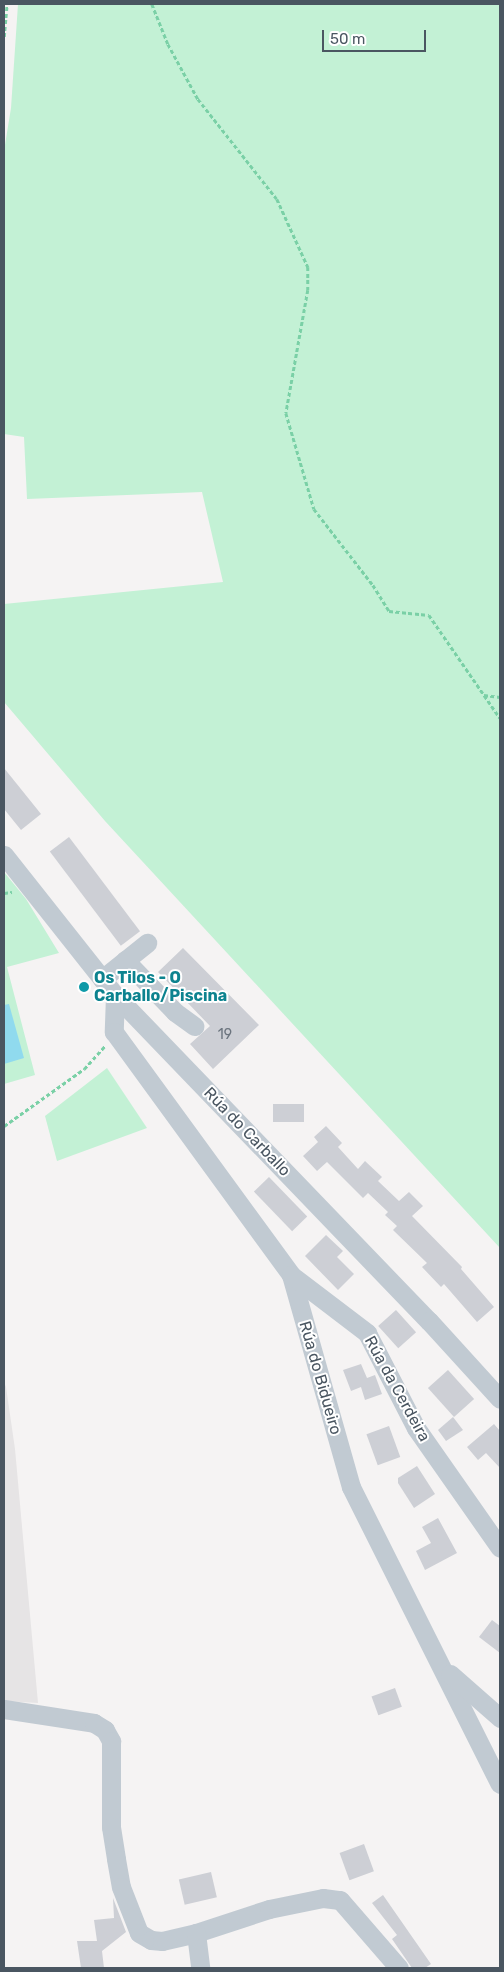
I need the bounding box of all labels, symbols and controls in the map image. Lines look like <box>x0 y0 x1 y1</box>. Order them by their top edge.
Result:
scale bar <box>324 20 428 52</box>
text: 50 m <box>330 30 365 48</box>
place label: Os Tilos - O Carballo/Piscina <box>94 968 227 1006</box>
marker: Os Tilos - O Carballo/Piscina <box>78 981 90 993</box>
house number: 19 <box>218 1027 232 1043</box>
street label: Rúa do Carballo <box>200 1083 294 1181</box>
street label: Rúa do Bidueiro <box>295 1319 345 1437</box>
street label: Rúa da Cerdeira <box>360 1333 434 1445</box>

